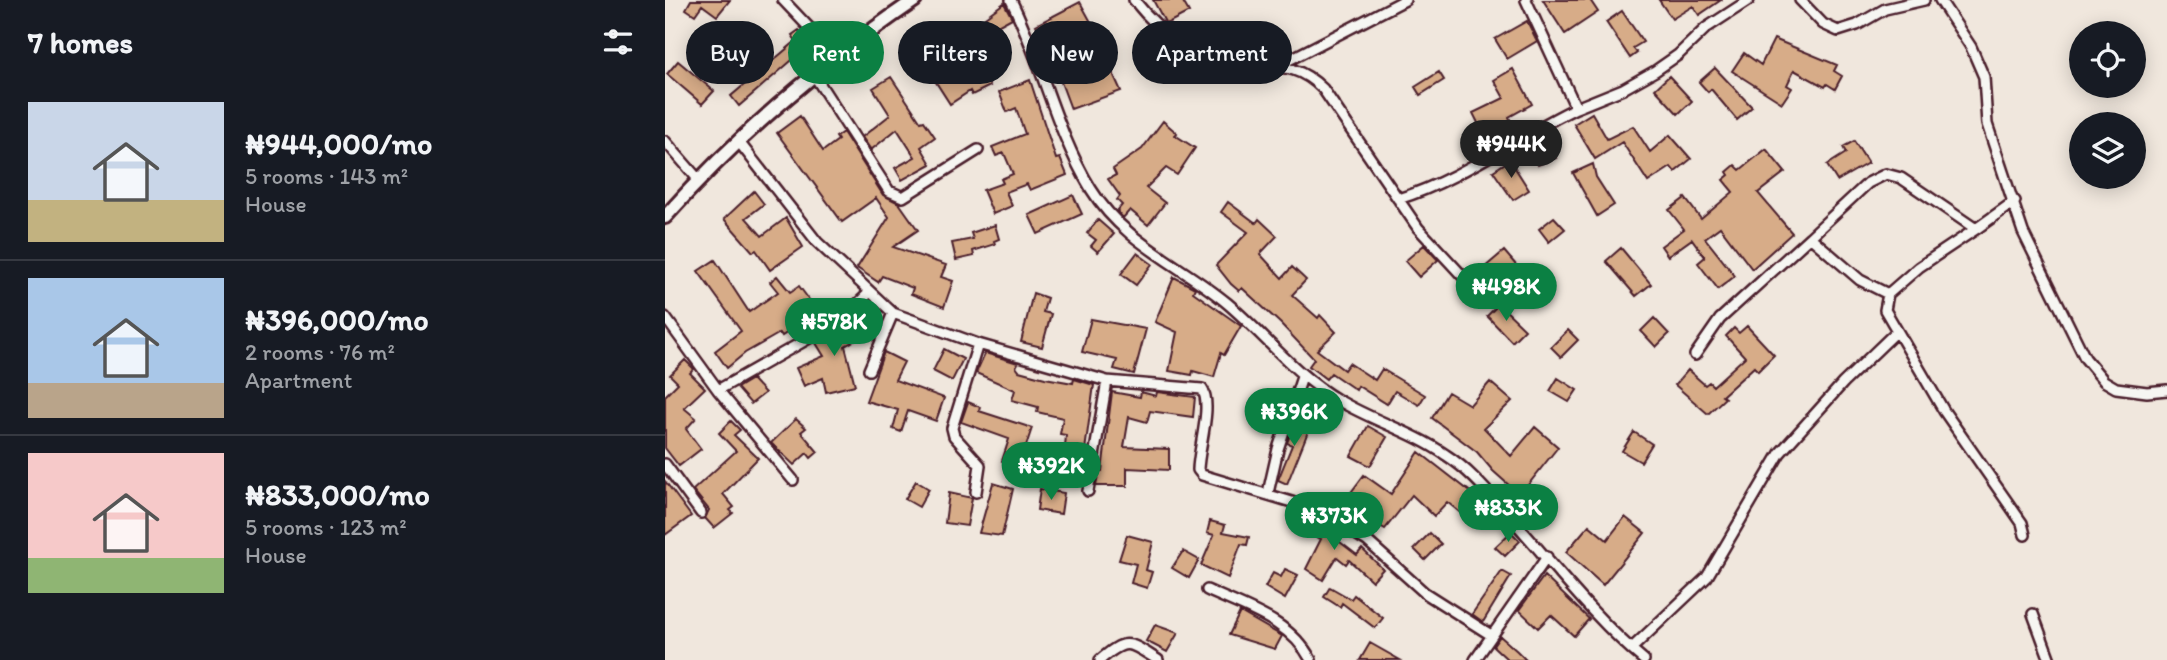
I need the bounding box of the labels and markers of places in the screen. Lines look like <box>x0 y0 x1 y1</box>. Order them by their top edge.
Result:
pin: ₦944K <box>1462 120 1560 180</box>
pin: ₦498K <box>1457 264 1555 323</box>
pin: ₦578K <box>785 298 883 358</box>
pin: ₦396K <box>1245 388 1343 448</box>
pin: ₦392K <box>1002 442 1100 502</box>
pin: ₦833K <box>1459 484 1557 544</box>
pin: ₦373K <box>1285 492 1383 552</box>

